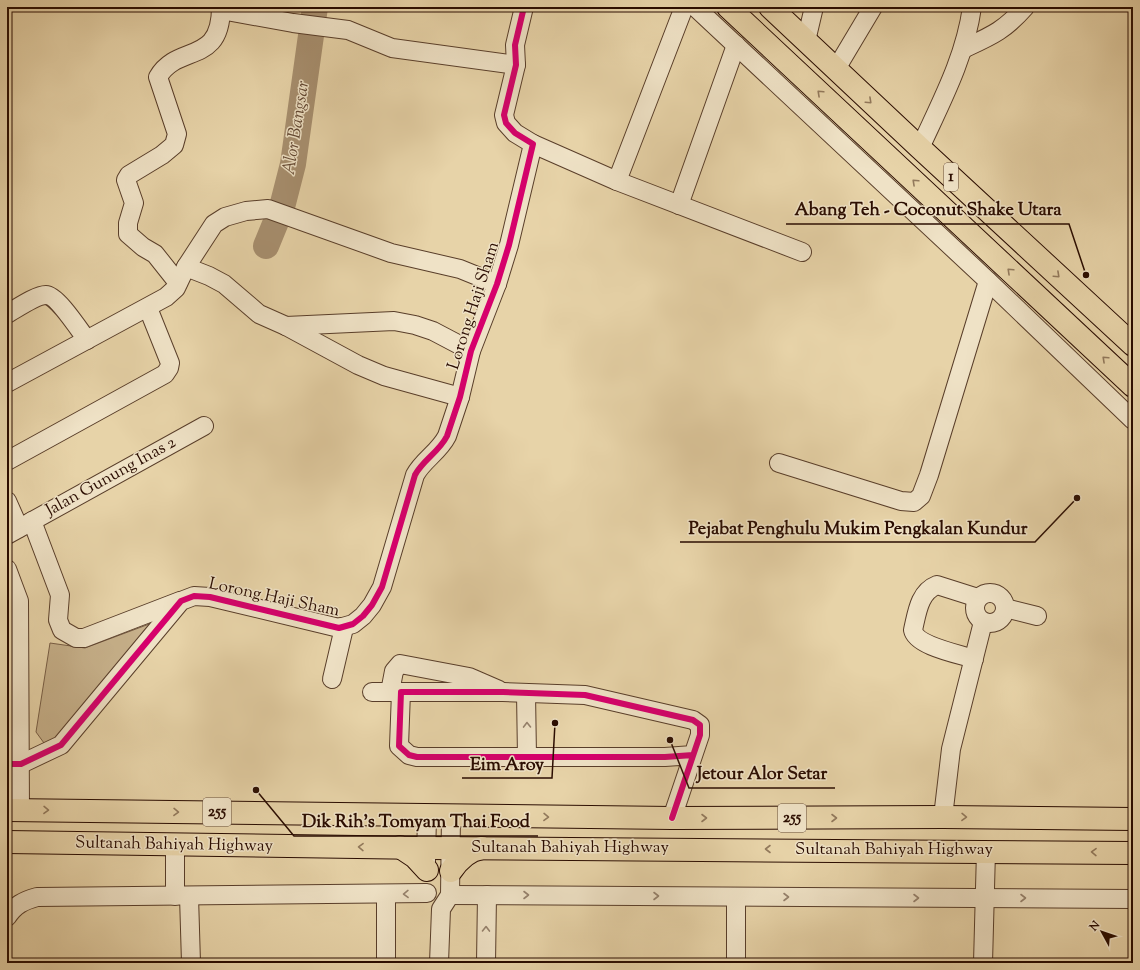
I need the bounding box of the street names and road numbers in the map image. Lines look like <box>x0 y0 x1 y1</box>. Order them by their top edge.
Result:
road number: 1 <box>944 163 958 191</box>
street label: Lorong Haji Sham <box>442 239 506 373</box>
street label: Jalan Gunung Inas 2 <box>41 431 181 523</box>
street label: Lorong Haji Sham <box>206 572 342 624</box>
road number: 255 <box>203 798 231 826</box>
road number: 255 <box>778 804 806 832</box>
street label: Sultanah Bahiyah Highway <box>75 831 274 859</box>
street label: Sultanah Bahiyah Highway <box>471 836 669 860</box>
street label: Sultanah Bahiyah Highway <box>795 838 993 862</box>

